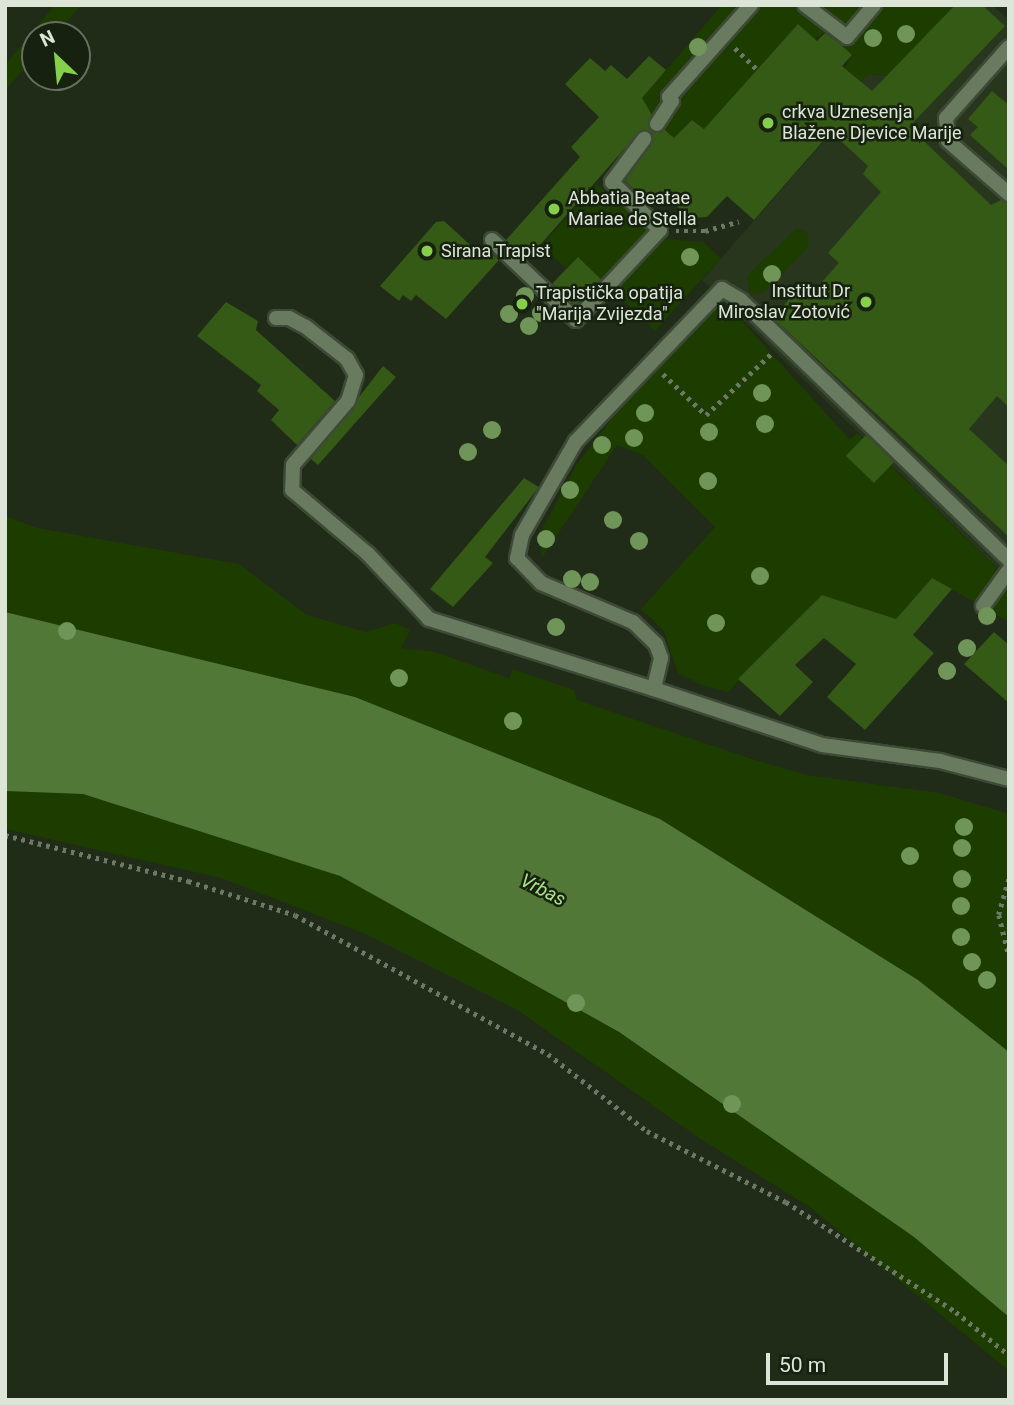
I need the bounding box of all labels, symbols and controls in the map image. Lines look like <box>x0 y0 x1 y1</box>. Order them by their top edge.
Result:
north arrow <box>21 21 91 91</box>
text: N <box>36 25 59 52</box>
place label: crkva Uznesenja Blažene Djevice Marije <box>782 102 962 144</box>
marker: crkva Uznesenja Blažene Djevice Marije <box>760 115 776 131</box>
place label: Abbatia Beatae Mariae de Stella <box>568 188 697 230</box>
marker: Abbatia Beatae Mariae de Stella <box>546 201 562 217</box>
place label: Sirana Trapist <box>441 240 551 262</box>
marker: Sirana Trapist <box>419 243 435 259</box>
place label: Institut Dr Miroslav Zotović <box>718 281 850 324</box>
place label: Trapistička opatija "Marija Zvijezda" <box>536 283 683 326</box>
marker: Institut Dr Miroslav Zotović <box>856 292 876 312</box>
marker: Trapistička opatija "Marija Zvijezda" <box>514 296 530 312</box>
water label: Vrbas <box>517 869 569 911</box>
scale bar <box>769 1338 951 1382</box>
text: 50 m <box>779 1353 826 1377</box>

